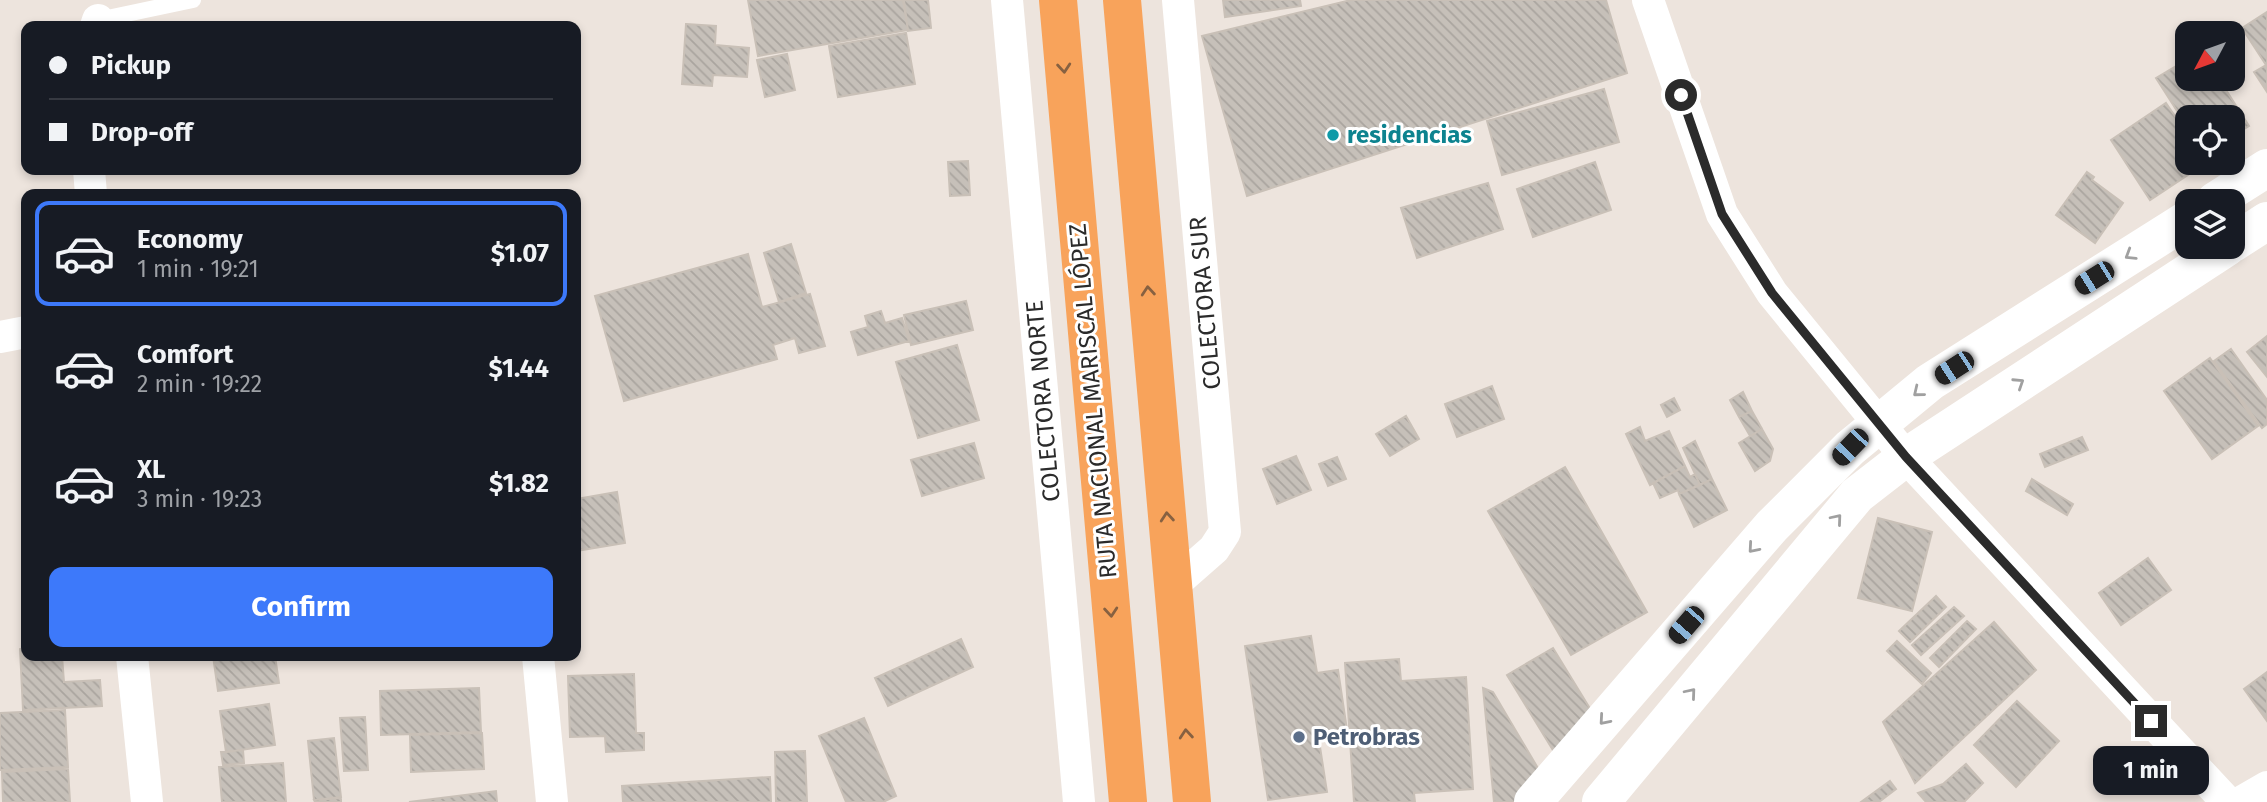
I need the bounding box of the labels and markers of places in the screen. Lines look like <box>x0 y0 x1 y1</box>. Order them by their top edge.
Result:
place label: residencias <box>1347 121 1472 149</box>
marker: residencias <box>1325 127 1341 143</box>
place label: Petrobras <box>1313 723 1420 751</box>
marker: Petrobras <box>1291 729 1307 745</box>

